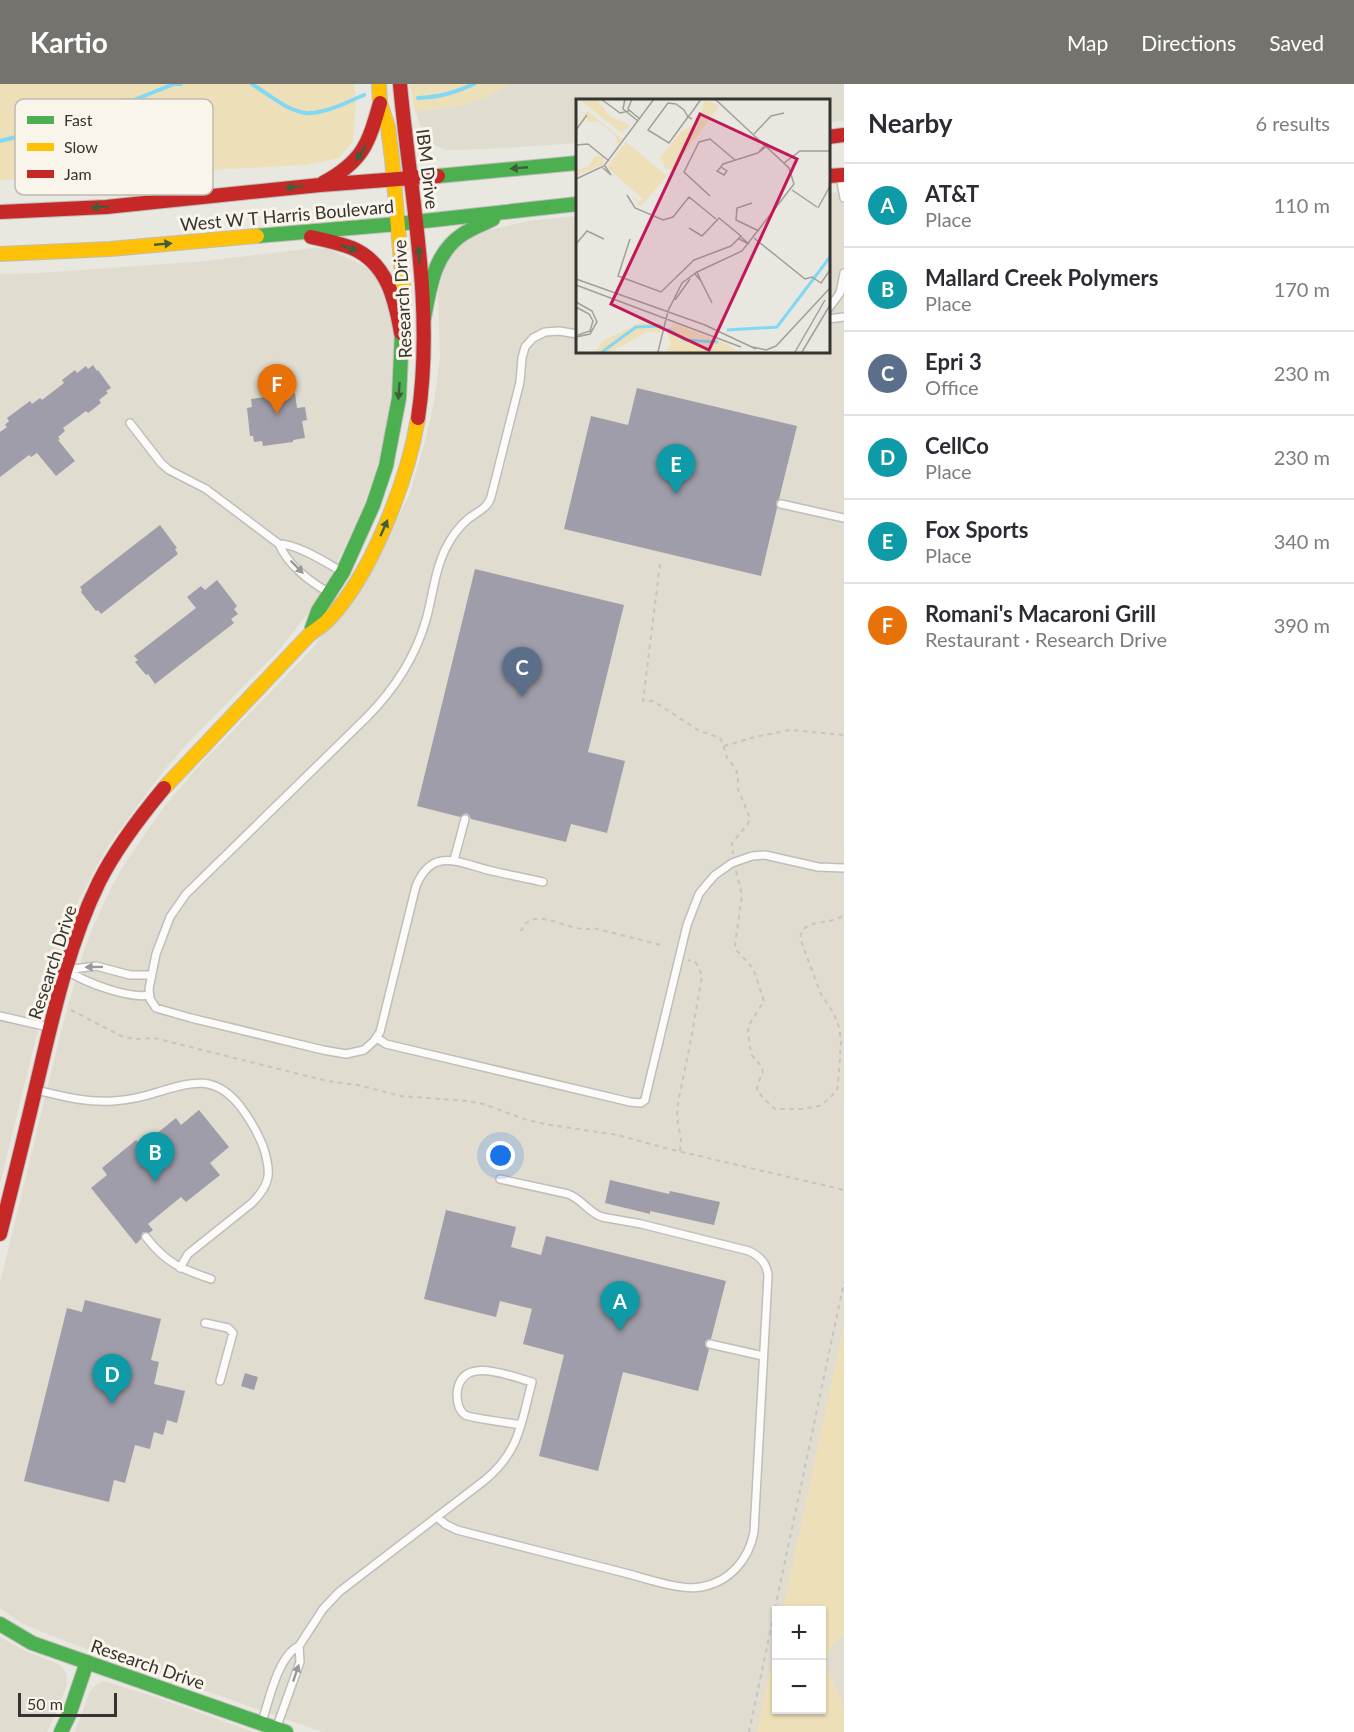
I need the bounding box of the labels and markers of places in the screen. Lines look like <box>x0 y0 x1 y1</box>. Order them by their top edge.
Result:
pin: F <box>258 364 296 414</box>
pin: E <box>656 444 696 494</box>
pin: C <box>502 648 542 697</box>
pin: B <box>136 1132 174 1182</box>
pin: A <box>600 1282 640 1331</box>
pin: D <box>92 1354 132 1404</box>

